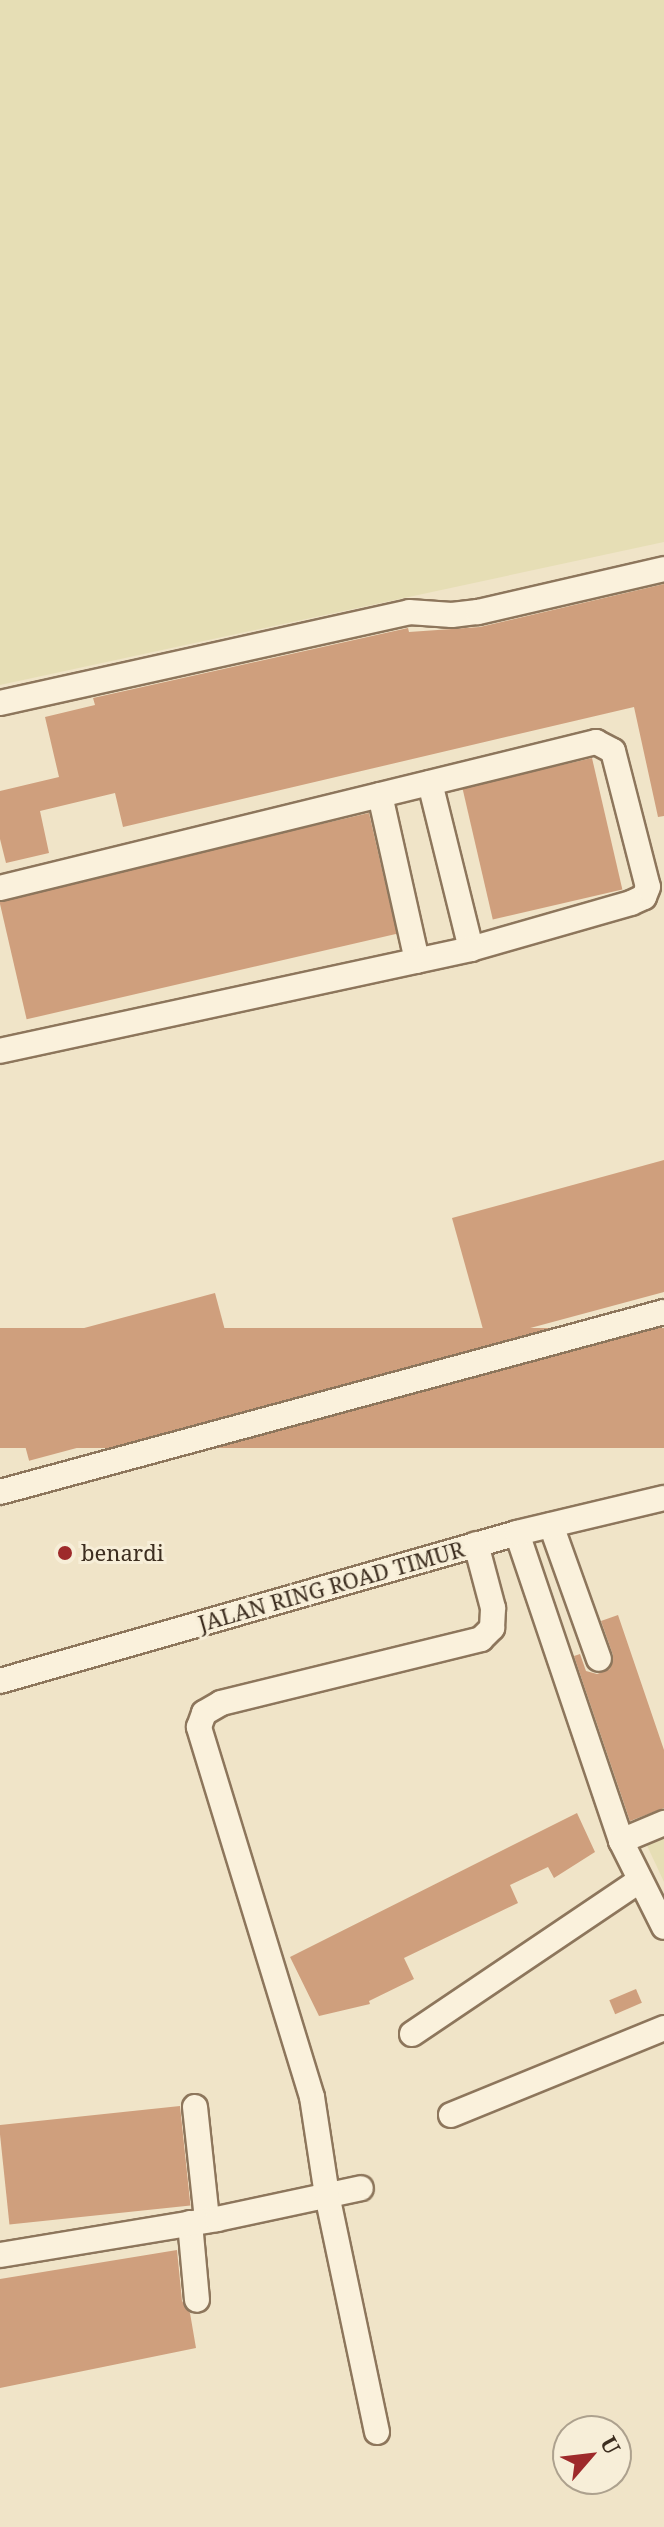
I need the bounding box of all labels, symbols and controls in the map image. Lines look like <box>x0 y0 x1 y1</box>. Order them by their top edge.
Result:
street label: JALAN RING ROAD TIMUR <box>195 1535 467 1637</box>
place label: benardi <box>81 1540 164 1566</box>
marker: benardi <box>56 1544 74 1562</box>
north arrow <box>552 2415 632 2495</box>
text: U <box>594 2430 629 2459</box>

